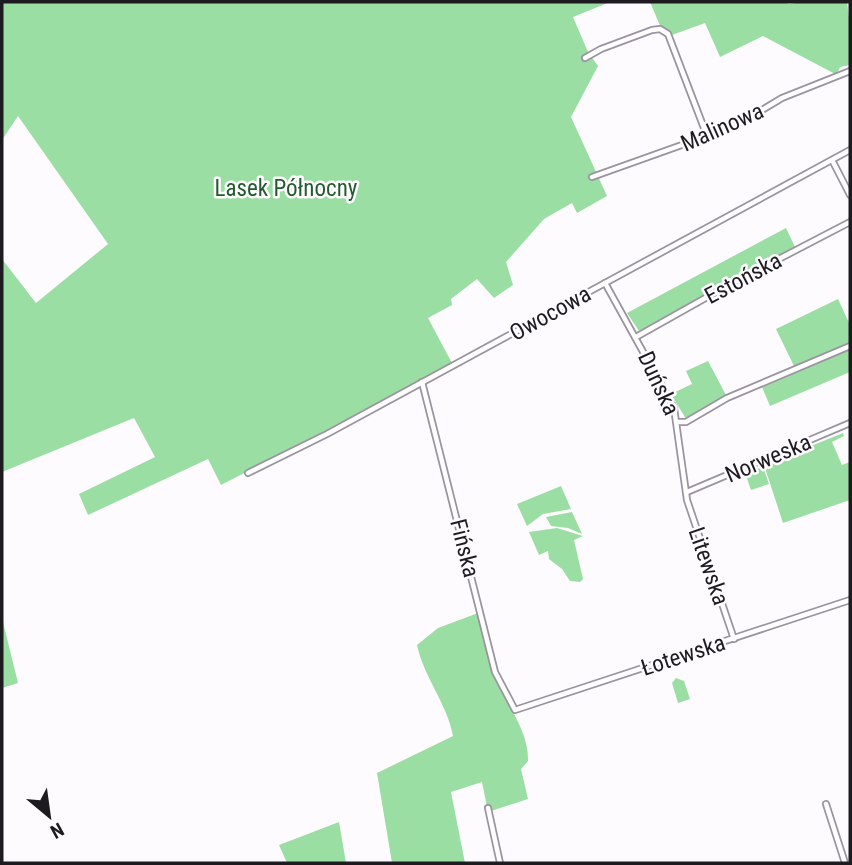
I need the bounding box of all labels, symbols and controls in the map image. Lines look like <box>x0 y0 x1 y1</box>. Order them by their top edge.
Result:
street label: Malinowa <box>677 97 768 158</box>
park label: Lasek Północny <box>215 175 358 202</box>
street label: Estońska <box>700 247 786 310</box>
street label: Owocowa <box>505 280 595 347</box>
street label: Duńska <box>632 347 685 419</box>
street label: Norweska <box>721 428 815 489</box>
street label: Fińska <box>444 516 485 580</box>
street label: Litewska <box>683 524 734 609</box>
street label: Łotewska <box>638 629 729 682</box>
north arrow <box>14 781 84 851</box>
text: N <box>46 818 68 843</box>

